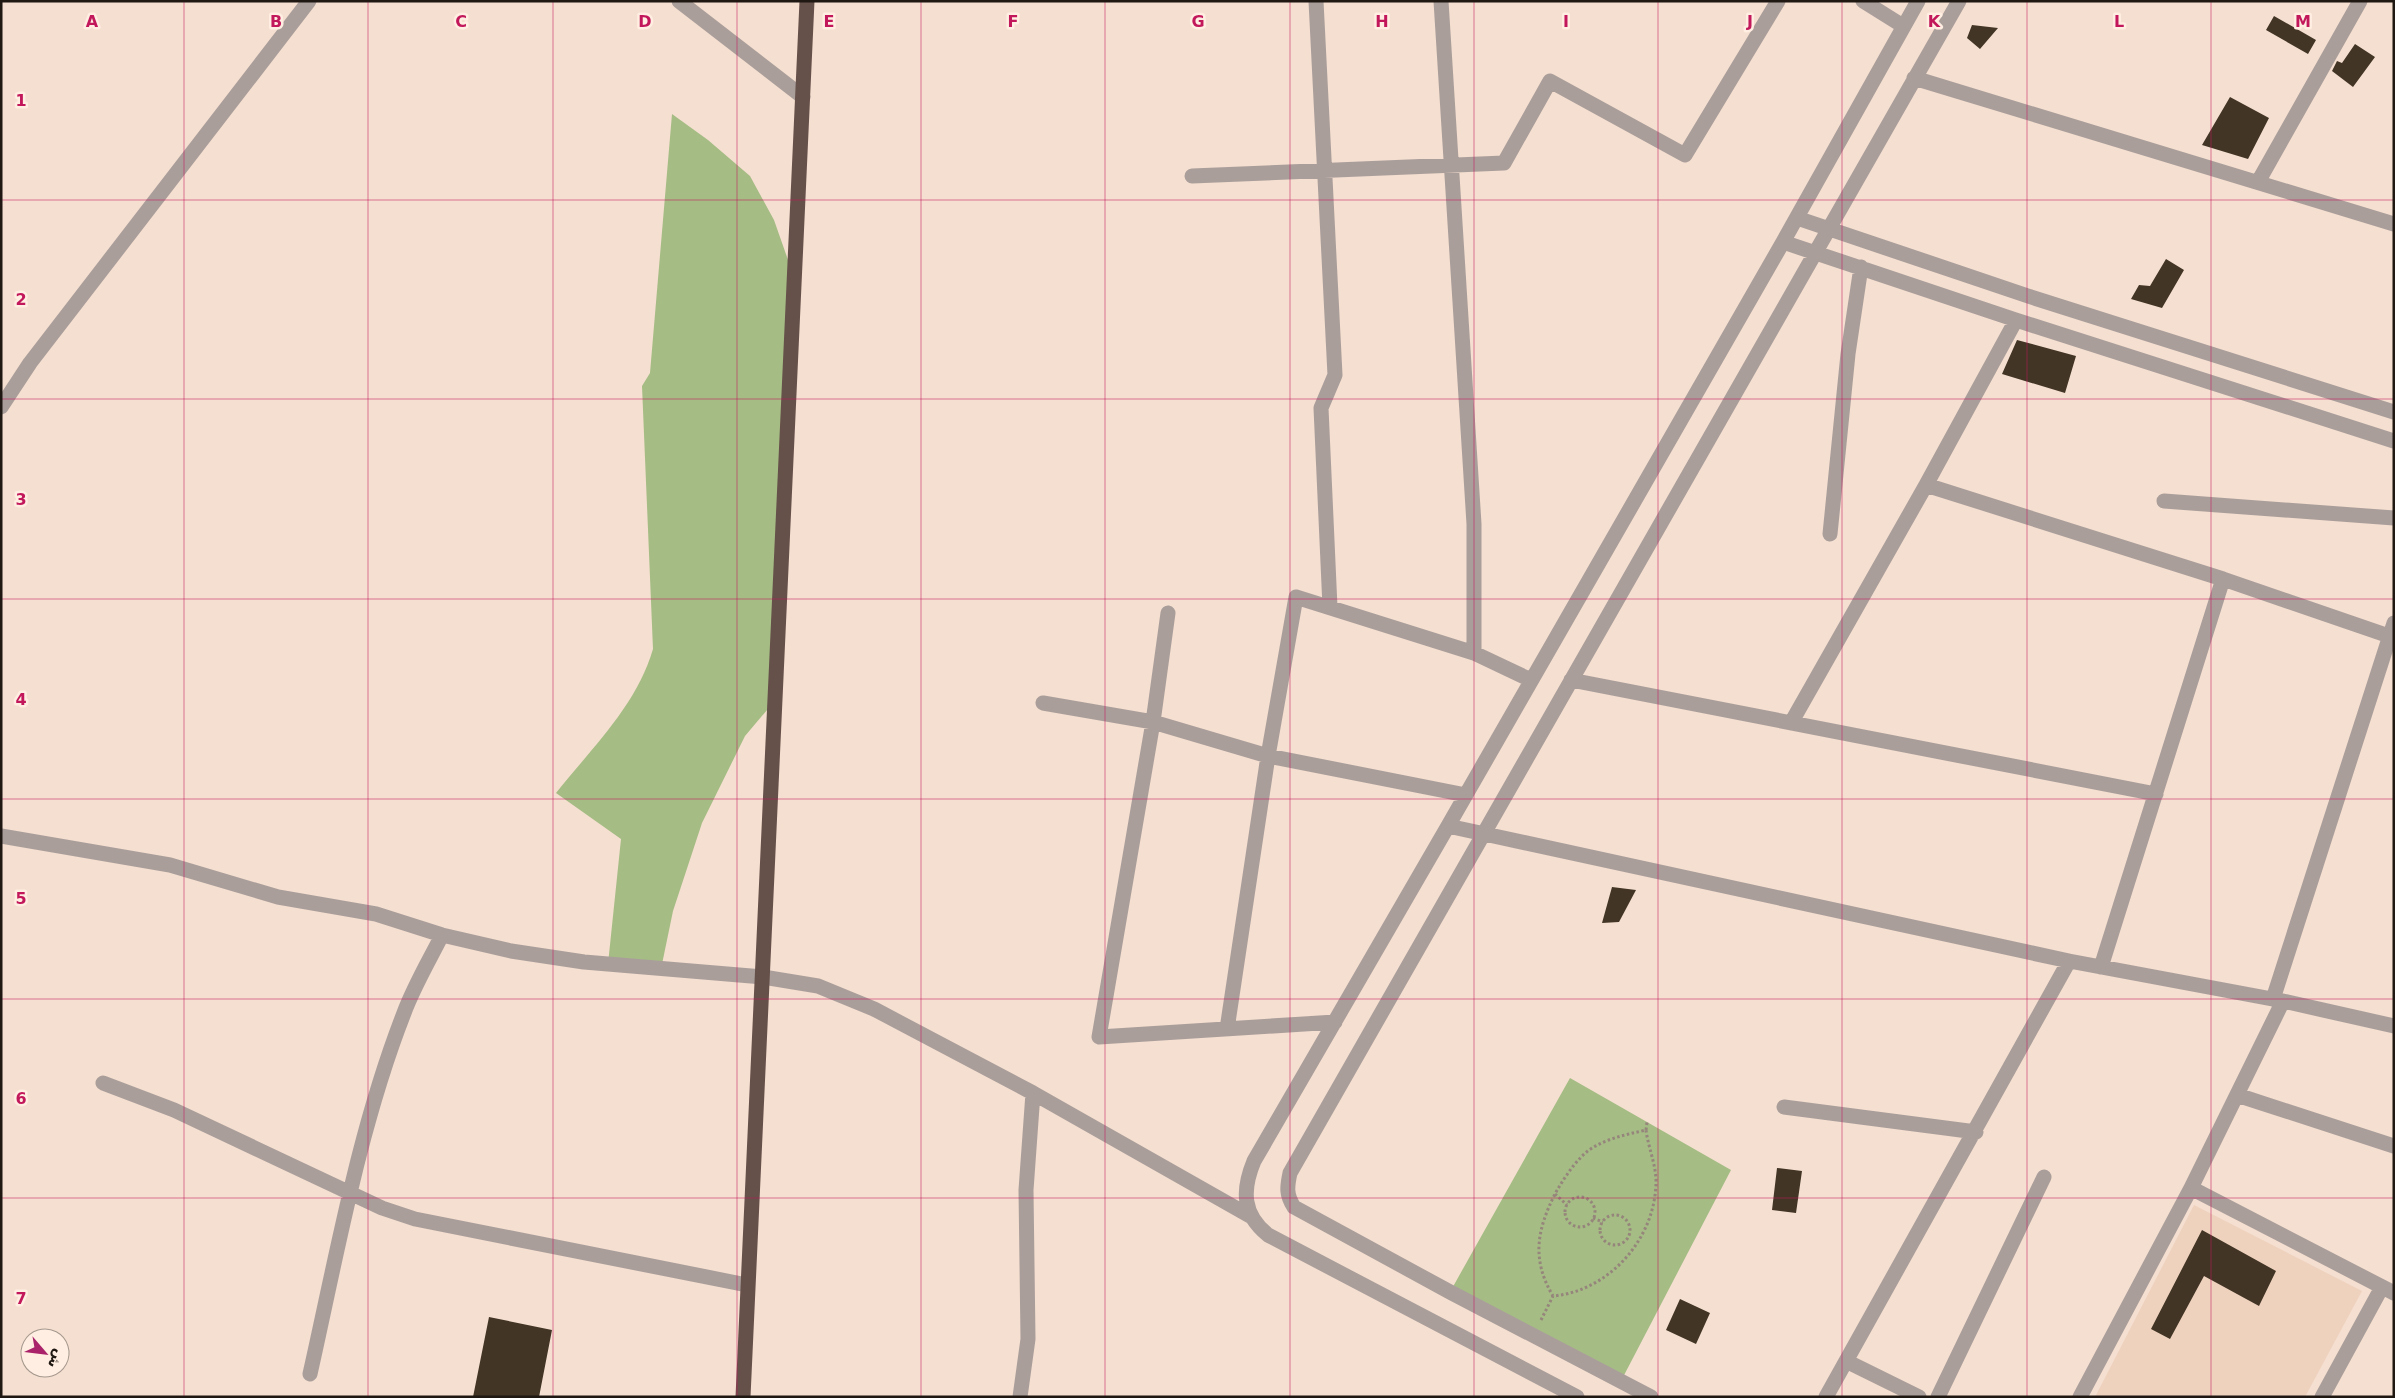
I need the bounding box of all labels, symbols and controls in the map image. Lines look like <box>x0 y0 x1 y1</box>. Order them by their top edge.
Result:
text: A <box>86 12 99 31</box>
text: B <box>270 12 282 31</box>
text: C <box>455 12 467 31</box>
text: D <box>638 12 652 31</box>
text: E <box>824 12 834 31</box>
text: F <box>1008 12 1018 31</box>
text: G <box>1191 12 1205 31</box>
text: H <box>1375 12 1389 31</box>
text: I <box>1563 12 1569 31</box>
text: J <box>1746 12 1753 31</box>
text: K <box>1928 12 1941 31</box>
text: L <box>2114 12 2124 31</box>
text: M <box>2295 12 2311 31</box>
text: 1 <box>15 91 27 110</box>
text: 2 <box>15 290 27 309</box>
text: 3 <box>15 490 27 509</box>
text: 4 <box>15 690 27 709</box>
text: 5 <box>15 889 27 908</box>
text: 6 <box>15 1089 27 1108</box>
text: 7 <box>15 1289 27 1308</box>
north arrow <box>20 1328 70 1378</box>
text: ش <box>45 1347 68 1371</box>

